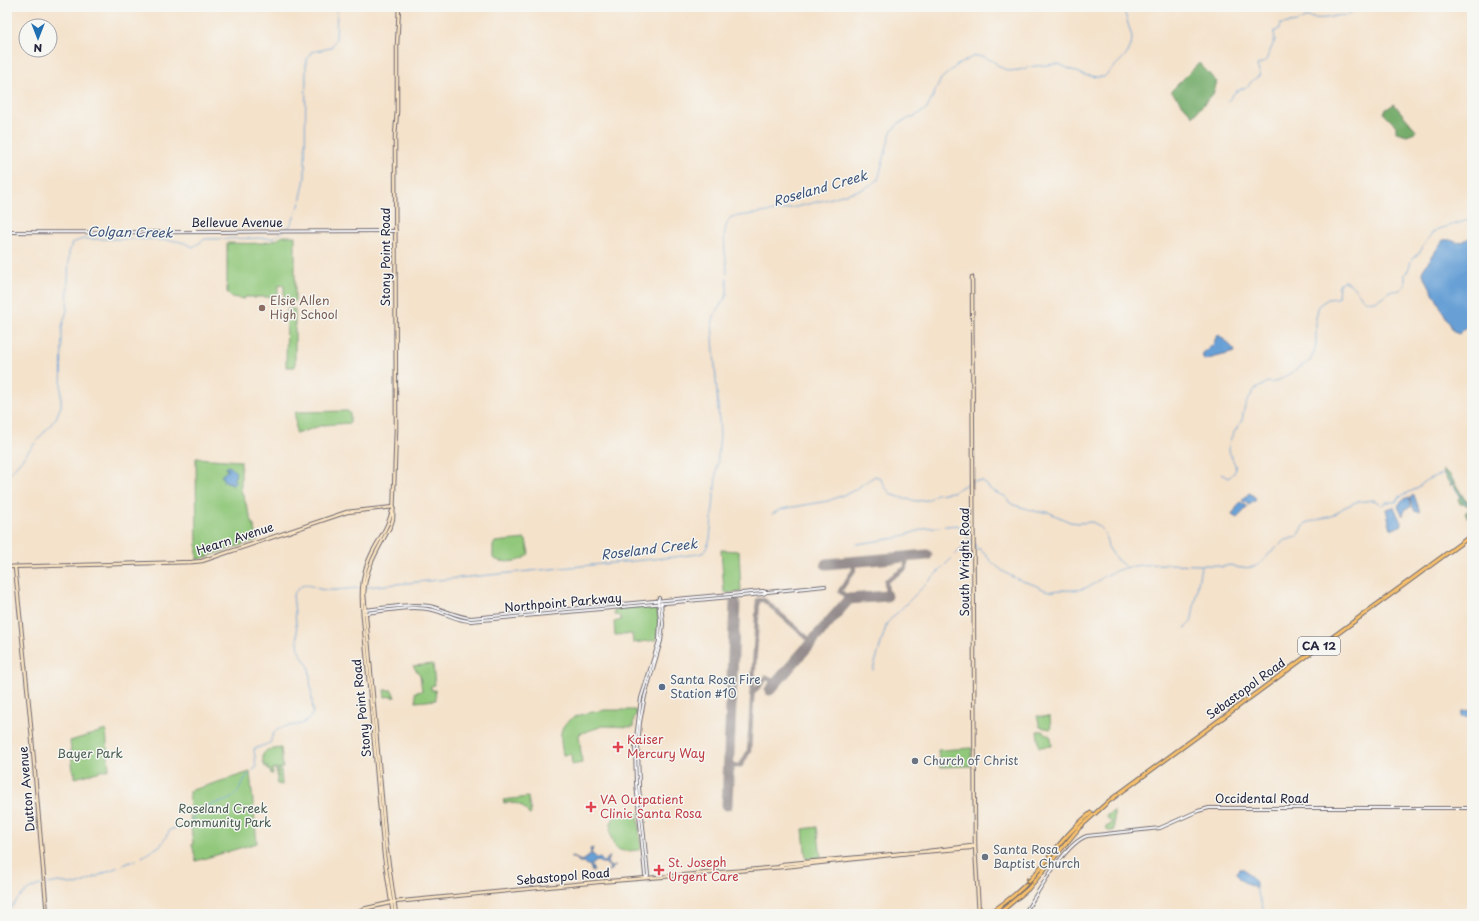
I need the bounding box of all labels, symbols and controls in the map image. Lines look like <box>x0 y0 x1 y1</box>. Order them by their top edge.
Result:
north arrow <box>18 18 58 58</box>
text: N <box>33 40 42 57</box>
water label: Roseland Creek <box>771 165 870 210</box>
street label: Stony Point Road <box>376 208 394 306</box>
street label: Bellevue Avenue <box>191 213 283 231</box>
water label: Colgan Creek <box>87 221 174 242</box>
place label: Elsie Allen High School <box>270 291 338 323</box>
marker: Elsie Allen High School <box>257 303 267 313</box>
street label: South Wright Road <box>955 507 973 617</box>
street label: Hearn Avenue <box>194 517 276 559</box>
water label: Roseland Creek <box>600 533 699 564</box>
street label: Northpoint Parkway <box>504 588 622 616</box>
road number: CA 12 <box>1298 637 1340 655</box>
street label: Sebastopol Road <box>1202 653 1289 723</box>
street label: Stony Point Road <box>347 658 375 758</box>
place label: Santa Rosa Fire Station #10 <box>670 670 761 702</box>
marker: Santa Rosa Fire Station #10 <box>657 682 667 692</box>
place label: Kaiser Mercury Way <box>627 730 705 762</box>
marker: Kaiser Mercury Way <box>612 741 624 753</box>
park label: Bayer Park <box>57 744 123 762</box>
street label: Dutton Avenue <box>13 745 39 832</box>
place label: Church of Christ <box>923 751 1019 769</box>
marker: Church of Christ <box>910 756 920 766</box>
street label: Occidental Road <box>1215 789 1309 807</box>
place label: VA Outpatient Clinic Santa Rosa <box>600 790 703 822</box>
park label: Roseland Creek Community Park <box>175 799 271 831</box>
marker: VA Outpatient Clinic Santa Rosa <box>585 801 597 813</box>
place label: Santa Rosa Baptist Church <box>993 840 1080 872</box>
marker: Santa Rosa Baptist Church <box>980 852 990 862</box>
place label: St. Joseph Urgent Care <box>668 853 739 885</box>
street label: Sebastopol Road <box>515 863 611 889</box>
marker: St. Joseph Urgent Care <box>653 864 665 876</box>
one-way arrow <box>1025 877 1033 885</box>

